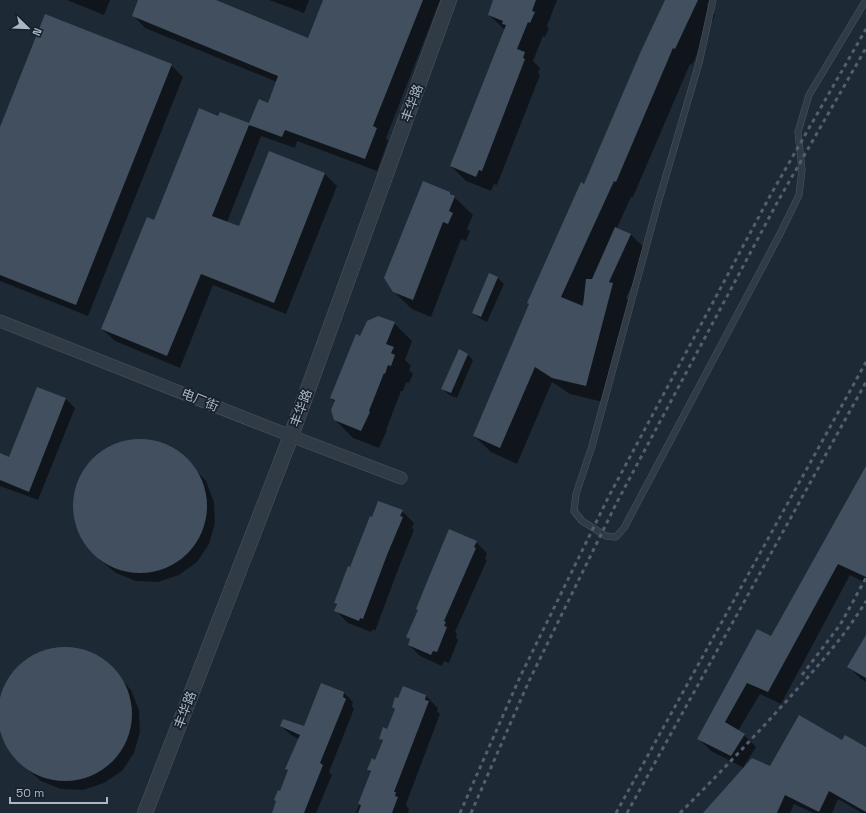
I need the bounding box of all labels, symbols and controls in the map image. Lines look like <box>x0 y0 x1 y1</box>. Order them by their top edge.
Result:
north arrow <box>8 8 48 48</box>
text: N <box>29 26 45 38</box>
street label: 丰华路 <box>397 82 427 124</box>
street label: 电厂街 <box>179 385 221 415</box>
street label: 丰华路 <box>286 387 316 429</box>
street label: 丰华路 <box>170 689 200 731</box>
scale bar <box>10 779 107 805</box>
text: 50 m <box>16 785 44 801</box>

